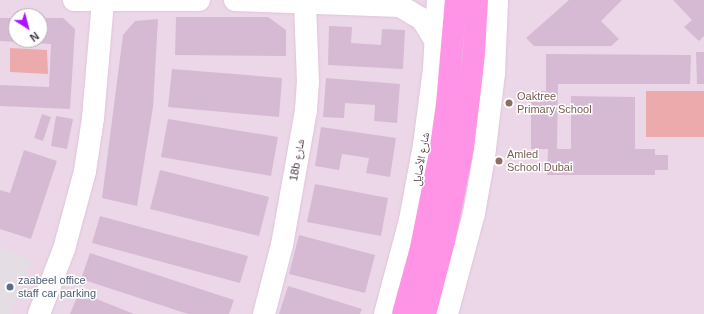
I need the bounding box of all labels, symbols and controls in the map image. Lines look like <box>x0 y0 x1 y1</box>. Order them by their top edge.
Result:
north arrow <box>8 8 48 48</box>
text: N <box>28 30 41 44</box>
place label: Oaktree Primary School <box>517 90 592 116</box>
marker: Oaktree Primary School <box>504 98 514 108</box>
street label: شارع الأصايل <box>410 131 432 187</box>
street label: 18b شارع <box>287 138 307 182</box>
place label: Amled School Dubai <box>507 148 572 174</box>
marker: Amled School Dubai <box>494 156 504 166</box>
place label: zaabeel office staff car parking <box>18 274 96 300</box>
marker: zaabeel office staff car parking <box>5 282 15 292</box>

